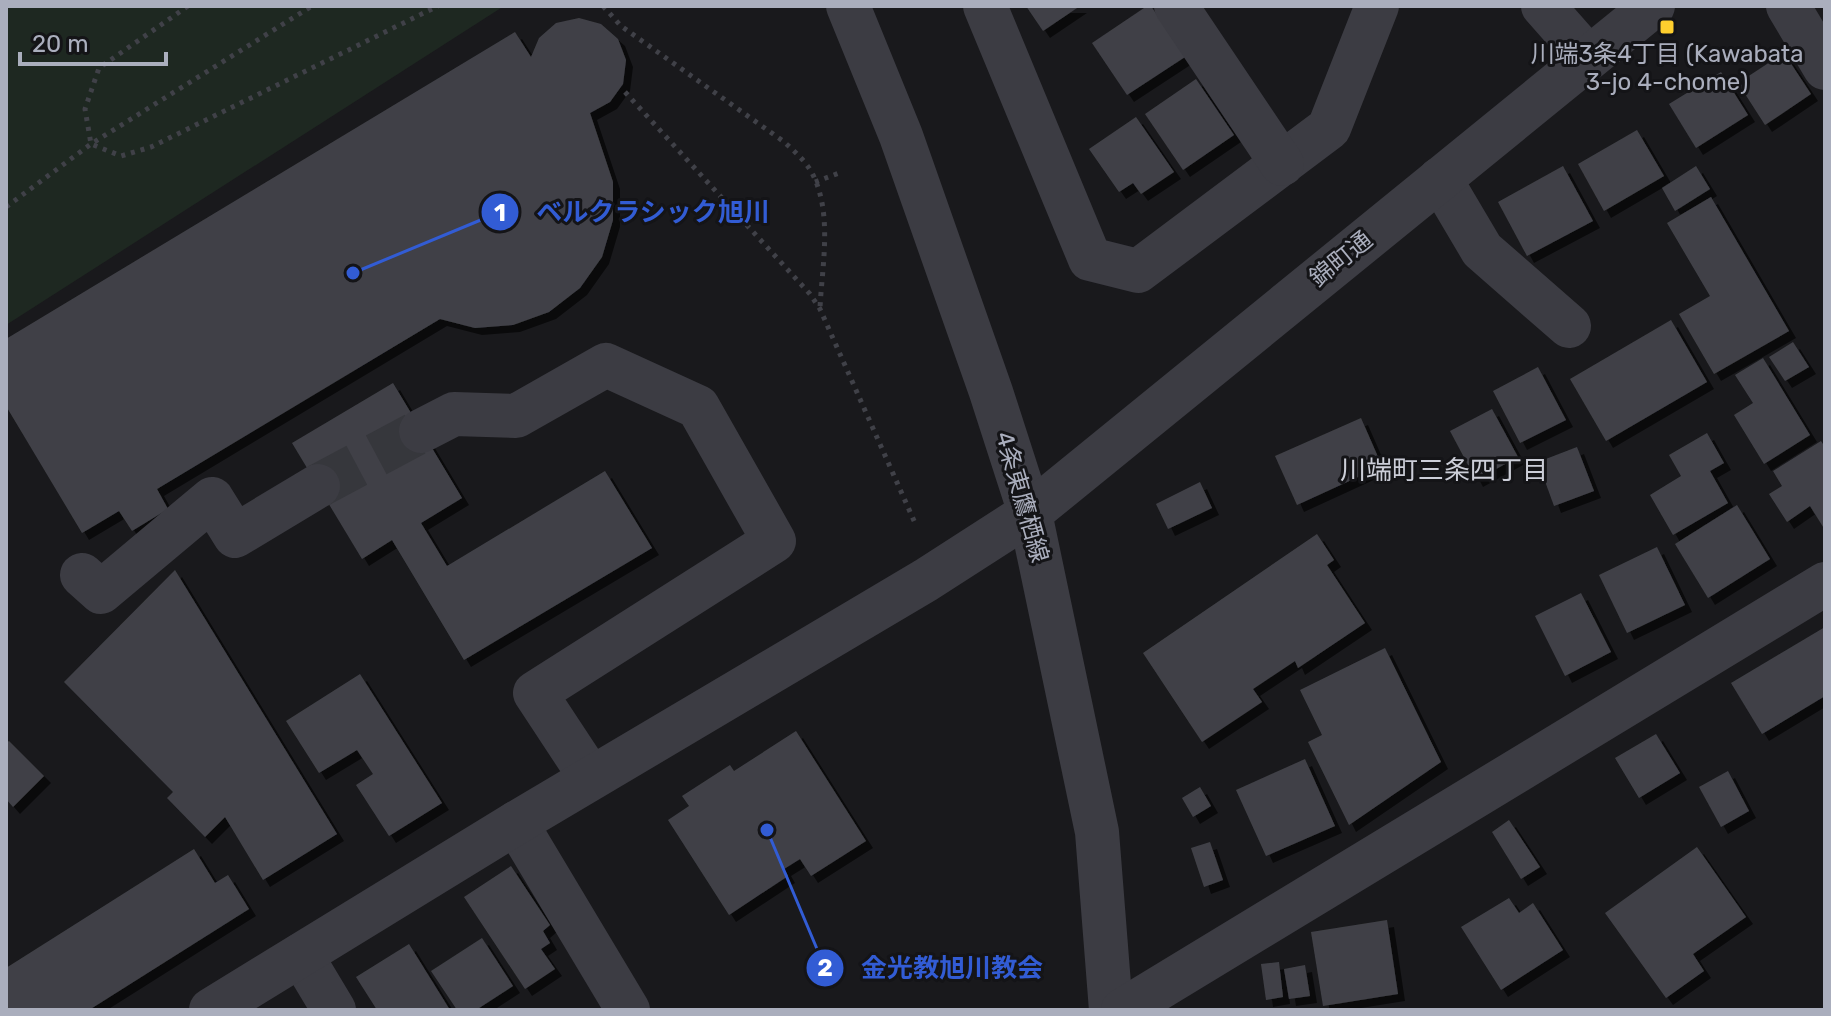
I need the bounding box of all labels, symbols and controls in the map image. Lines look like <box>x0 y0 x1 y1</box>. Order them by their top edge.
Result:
scale bar <box>20 16 166 66</box>
marker: 川端3条4丁目 (Kawabata 3-jo 4-chome) <box>1658 18 1676 36</box>
text: 20 m <box>32 30 89 58</box>
place label: 川端3条4丁目 (Kawabata 3-jo 4-chome) <box>1531 40 1803 96</box>
callout: ベルクラシック旭川 <box>480 187 786 237</box>
text: ベルクラシック旭川 <box>536 197 770 228</box>
text: 1 <box>494 199 506 227</box>
street label: 錦町通 <box>1304 225 1378 293</box>
street label: 4条東鷹栖線 <box>990 428 1054 566</box>
district label: 川端町三条四丁目 <box>1340 455 1548 486</box>
callout: 金光教旭川教会 <box>805 943 1059 993</box>
text: 金光教旭川教会 <box>861 953 1043 984</box>
text: 2 <box>817 954 833 982</box>

